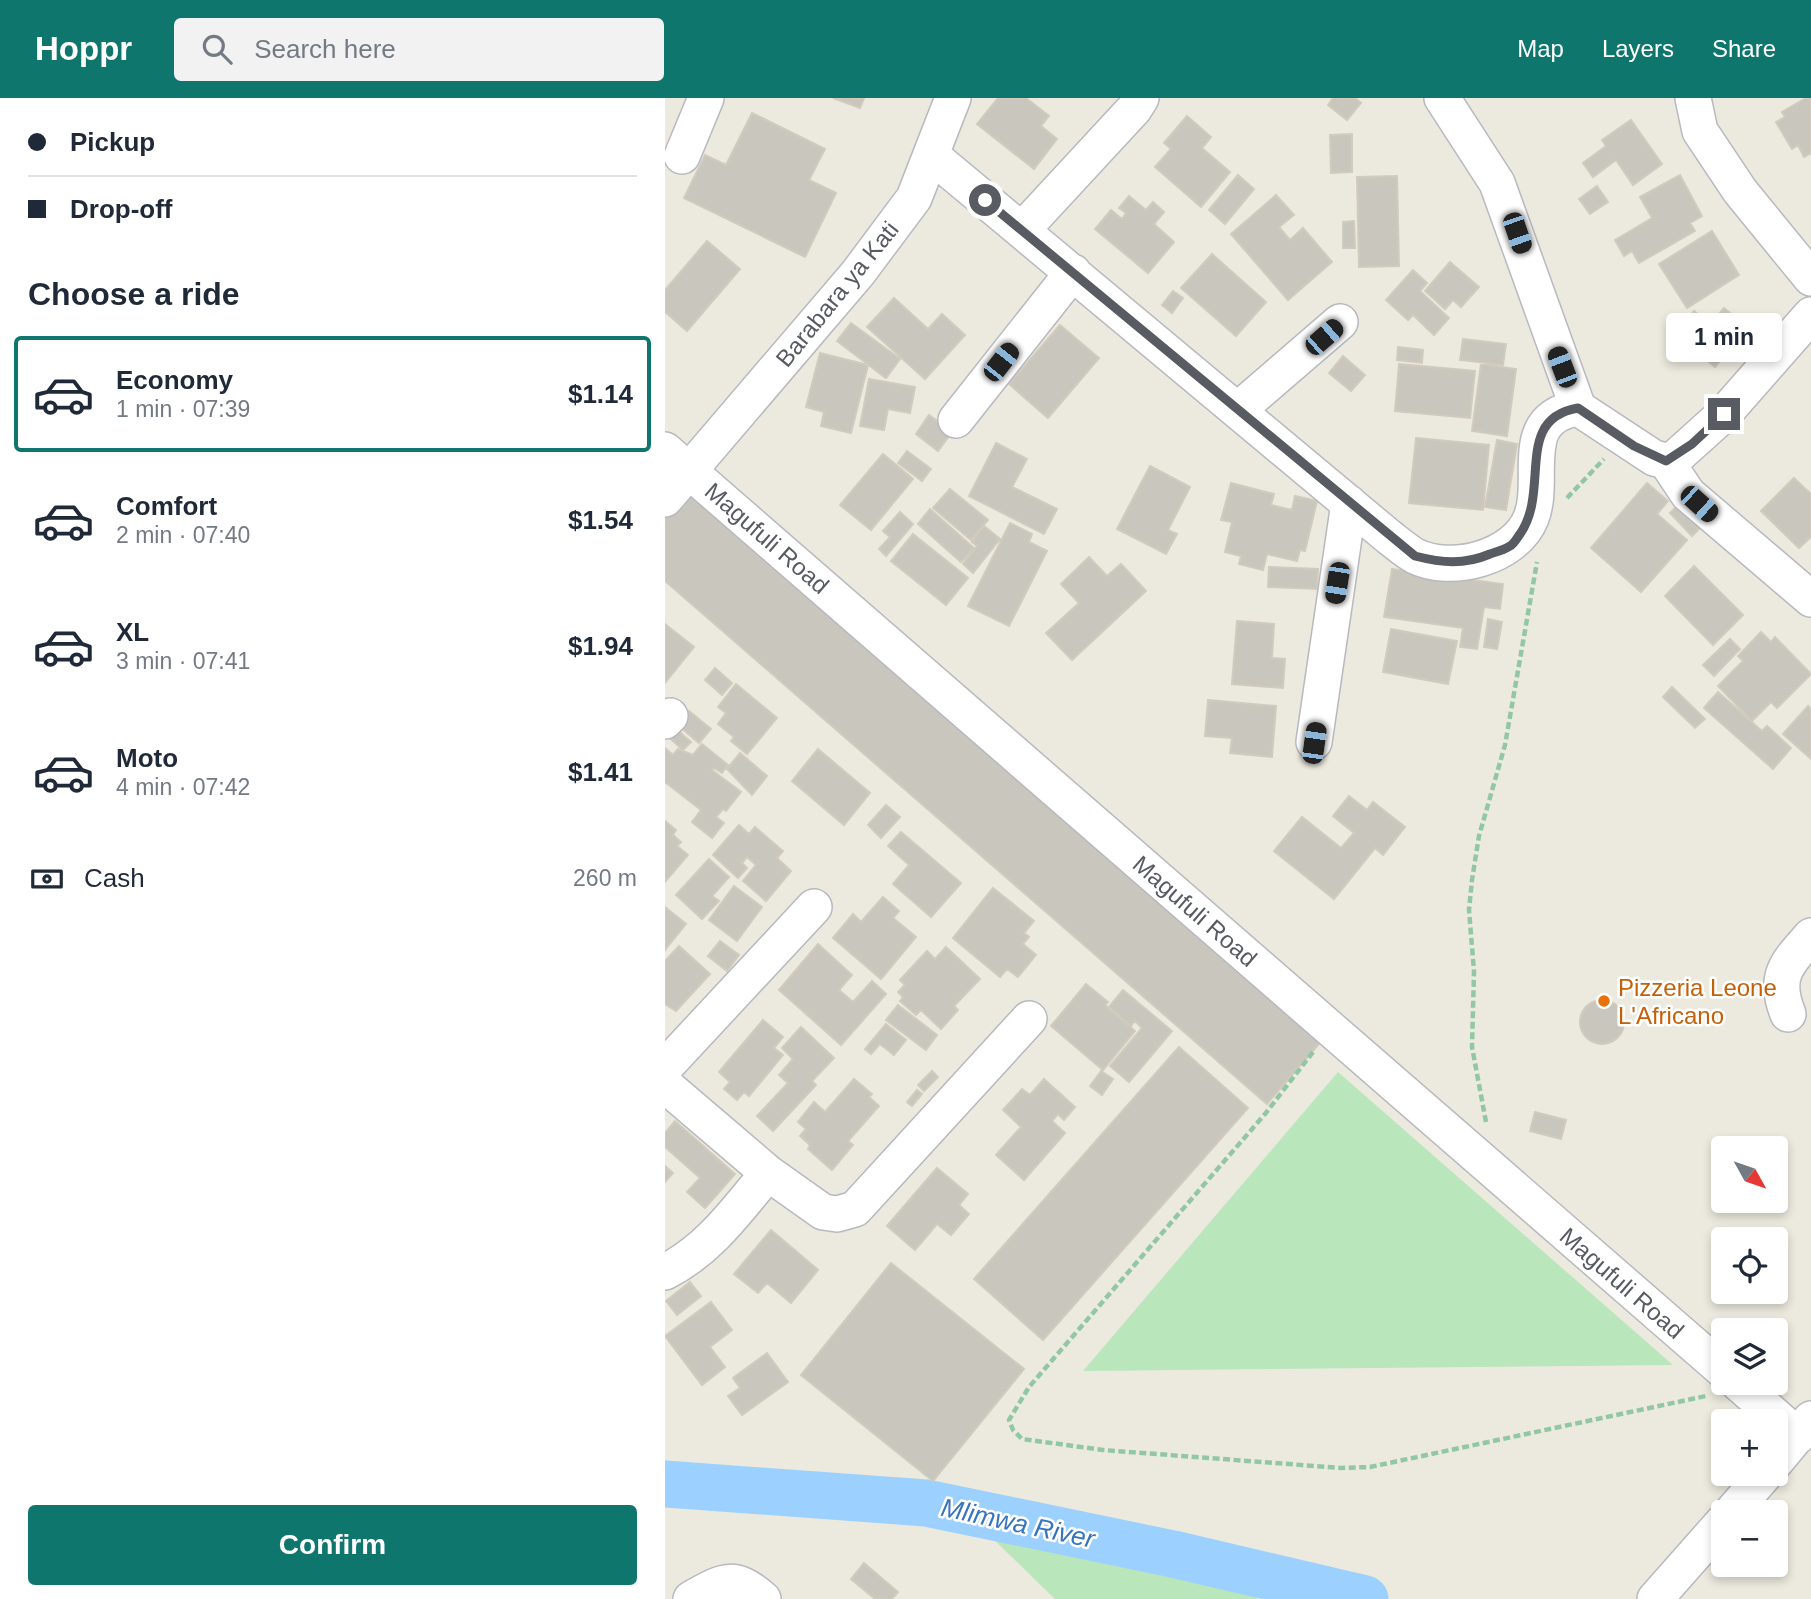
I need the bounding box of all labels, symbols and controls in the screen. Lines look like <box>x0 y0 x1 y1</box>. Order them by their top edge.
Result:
search box <box>174 18 664 81</box>
text: Hoppr <box>35 30 132 67</box>
icon: search <box>198 30 236 68</box>
text: Search here <box>254 34 396 64</box>
text: Map <box>1517 35 1564 62</box>
text: Layers <box>1602 35 1674 62</box>
text: Share <box>1712 35 1776 62</box>
text: Pickup <box>70 127 155 157</box>
route start <box>969 184 1001 216</box>
text: Drop-off <box>70 194 173 224</box>
car <box>1501 210 1534 256</box>
street label: Barabara ya Kati <box>770 216 904 372</box>
text: Choose a ride <box>28 276 240 312</box>
callout: 1 min <box>1666 313 1782 362</box>
car <box>1302 315 1347 359</box>
text: 1 min <box>1694 324 1754 350</box>
car <box>980 339 1023 385</box>
car <box>1545 344 1580 390</box>
icon: car <box>32 363 95 426</box>
text: Economy <box>116 365 233 395</box>
text: $1.14 <box>568 379 633 409</box>
text: 1 min · 07:39 <box>116 396 250 422</box>
route end <box>1708 398 1740 430</box>
street label: Magufuli Road <box>700 477 834 599</box>
car <box>1677 482 1722 526</box>
icon: car <box>32 489 95 552</box>
text: Comfort <box>116 491 217 521</box>
text: $1.54 <box>568 505 633 535</box>
text: 2 min · 07:40 <box>116 522 250 548</box>
car <box>1324 561 1351 605</box>
icon: car <box>32 615 95 678</box>
text: XL <box>116 617 149 647</box>
text: $1.94 <box>568 631 633 661</box>
text: 3 min · 07:41 <box>116 648 250 674</box>
car <box>1301 721 1328 765</box>
icon: car <box>32 741 95 804</box>
text: Moto <box>116 743 178 773</box>
text: $1.41 <box>568 757 633 787</box>
text: 4 min · 07:42 <box>116 774 250 800</box>
street label: Magufuli Road <box>1128 850 1262 972</box>
icon: cash <box>28 860 66 898</box>
text: Cash <box>84 863 145 893</box>
text: 260 m <box>573 865 637 891</box>
place label: Pizzeria Leone L'Africano <box>1618 974 1777 1029</box>
marker: Pizzeria Leone L'Africano <box>1596 993 1612 1009</box>
north arrow <box>1711 1136 1789 1213</box>
map controls <box>1711 1136 1788 1577</box>
street label: Magufuli Road <box>1555 1222 1689 1344</box>
button: locate <box>1711 1227 1788 1304</box>
button: layers <box>1711 1318 1788 1395</box>
button: + <box>1711 1409 1788 1486</box>
water label: Mlimwa River <box>939 1492 1099 1554</box>
button: − <box>1711 1500 1788 1577</box>
button: Confirm <box>28 1505 637 1585</box>

